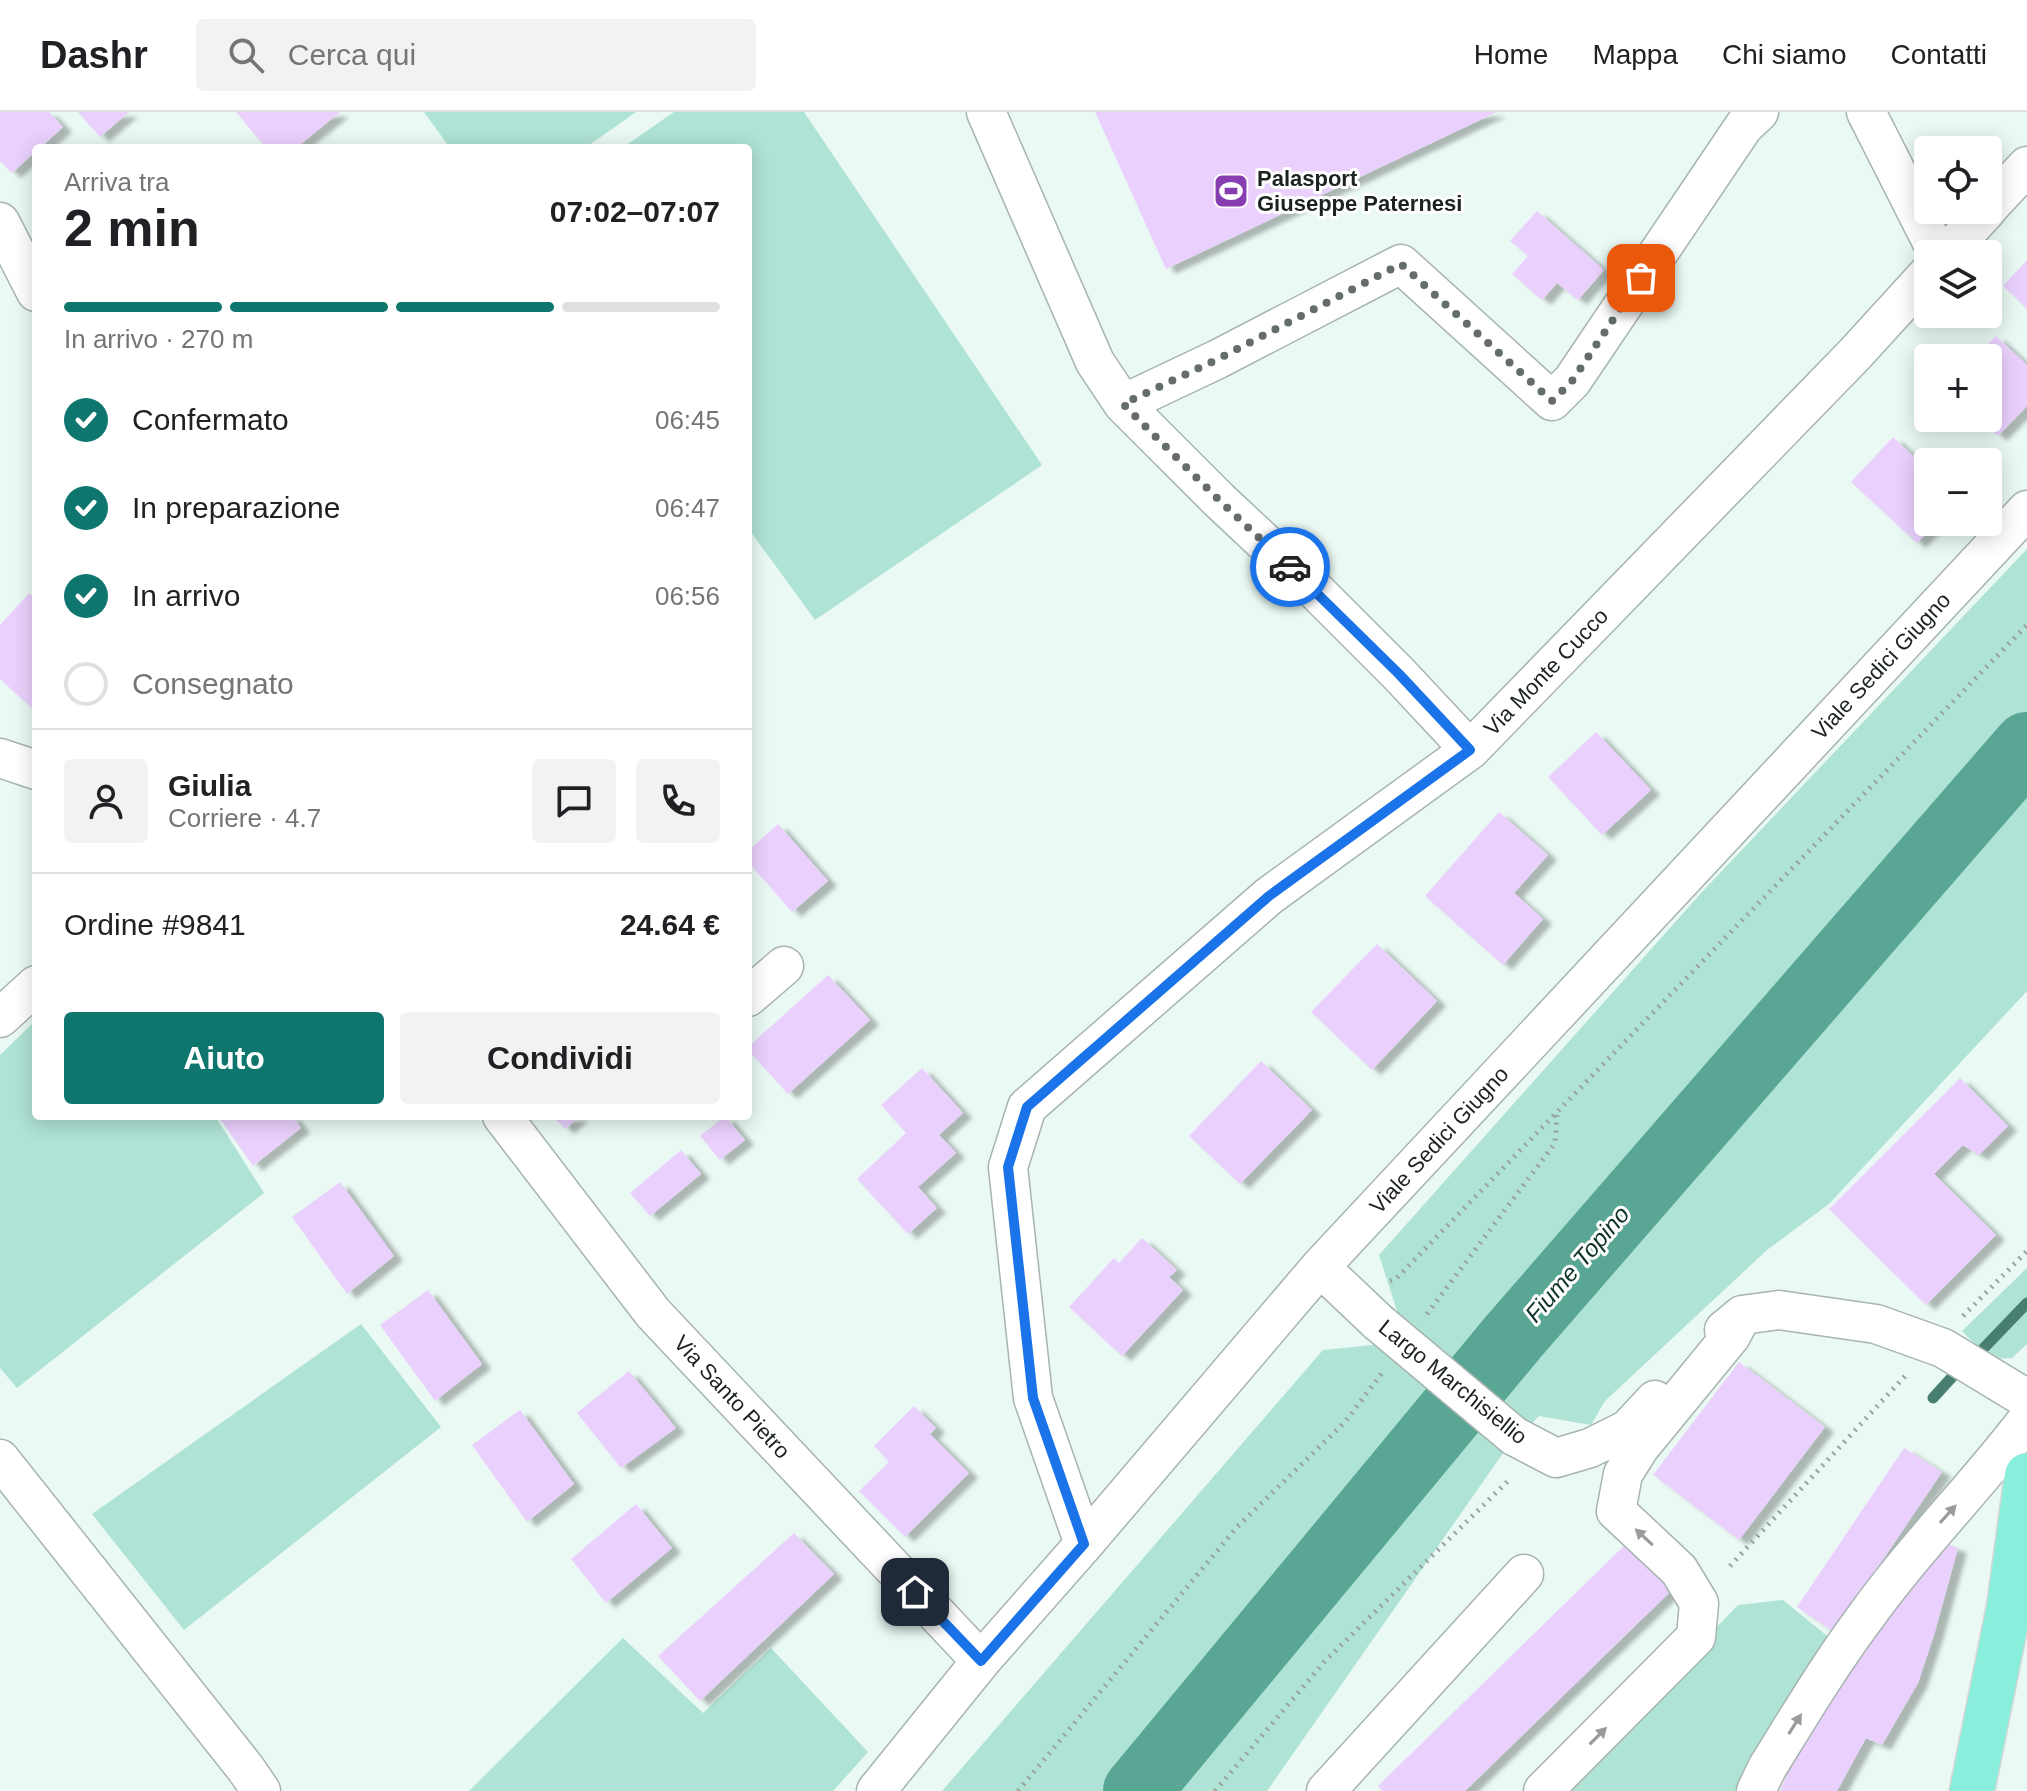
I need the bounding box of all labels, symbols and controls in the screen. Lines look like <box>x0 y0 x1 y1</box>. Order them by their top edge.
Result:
search box <box>196 19 756 91</box>
icon: search <box>224 33 268 77</box>
text: Dashr <box>40 34 148 76</box>
text: Cerca qui <box>288 38 416 71</box>
text: Home <box>1474 39 1548 70</box>
text: Mappa <box>1592 39 1678 70</box>
text: Chi siamo <box>1722 39 1847 70</box>
text: Contatti <box>1891 39 1987 70</box>
map controls <box>1914 136 2002 536</box>
button: locate <box>1914 136 2002 224</box>
place label: Palasport Giuseppe Paternesi <box>1257 166 1462 216</box>
text: Arriva tra <box>64 167 169 197</box>
sports icon: Palasport Giuseppe Paternesi <box>1212 172 1250 210</box>
text: 07:02–07:07 <box>550 195 720 228</box>
text: 2 min <box>64 199 200 257</box>
button: layers <box>1914 240 2002 328</box>
pin <box>1607 244 1675 312</box>
icon: bag <box>1619 256 1663 300</box>
text: In arrivo · 270 m <box>64 324 253 354</box>
button: + <box>1914 344 2002 432</box>
icon: check <box>64 398 108 442</box>
text: Confermato <box>132 403 289 436</box>
text: 06:45 <box>655 405 720 435</box>
button: − <box>1914 448 2002 536</box>
icon: check <box>64 486 108 530</box>
text: In preparazione <box>132 491 340 524</box>
text: 06:47 <box>655 493 720 523</box>
courier <box>1250 527 1330 607</box>
icon: car <box>1268 545 1312 589</box>
icon: check <box>64 574 108 618</box>
text: In arrivo <box>132 579 240 612</box>
text: 06:56 <box>655 581 720 611</box>
street label: Viale Sedici Giugno <box>1807 587 1955 745</box>
street label: Via Monte Cucco <box>1479 603 1613 741</box>
text: Consegnato <box>132 667 294 700</box>
button: person <box>64 759 148 843</box>
button: chat <box>532 759 616 843</box>
button: phone <box>636 759 720 843</box>
text: Giulia <box>168 769 251 802</box>
text: Corriere · 4.7 <box>168 803 321 833</box>
text: Ordine #9841 <box>64 908 246 941</box>
text: 24.64 € <box>620 908 720 941</box>
button: Aiuto <box>64 1012 384 1104</box>
button: Condividi <box>400 1012 720 1104</box>
street label: Viale Sedici Giugno <box>1365 1061 1513 1219</box>
water label: Fiume Topino <box>1519 1201 1635 1327</box>
street label: Largo Marchisiellio <box>1374 1315 1532 1449</box>
street label: Via Santo Pietro <box>669 1330 795 1464</box>
one-way arrow <box>1939 1505 1956 1525</box>
one-way arrow <box>1635 1528 1654 1546</box>
pin <box>881 1558 949 1626</box>
icon: home <box>893 1570 937 1614</box>
one-way arrow <box>1787 1713 1801 1735</box>
one-way arrow <box>1589 1727 1607 1746</box>

